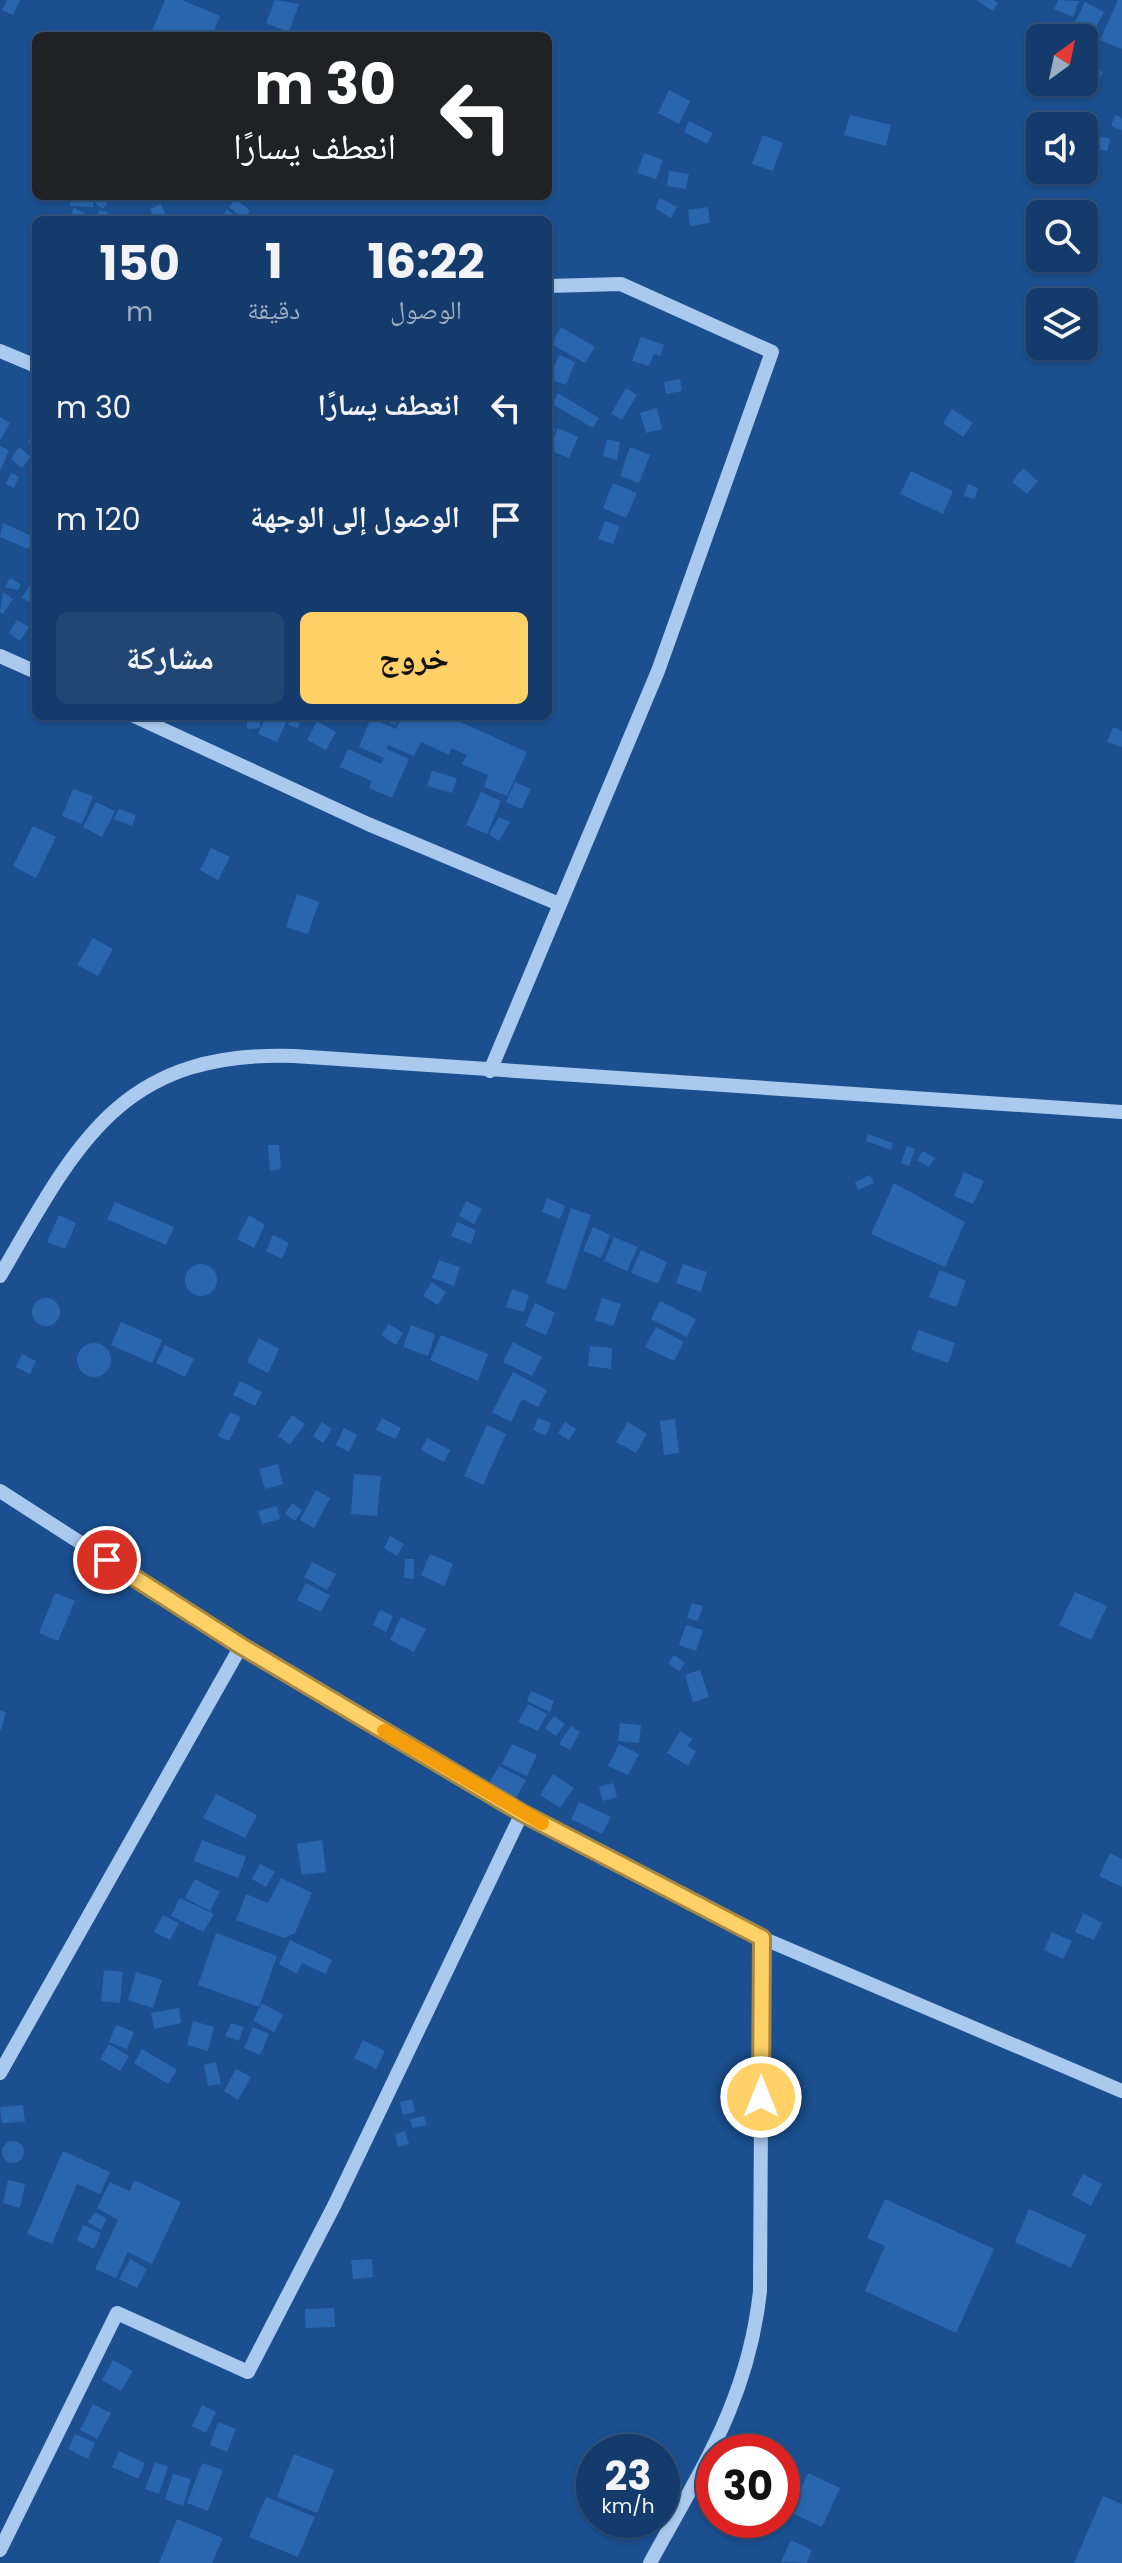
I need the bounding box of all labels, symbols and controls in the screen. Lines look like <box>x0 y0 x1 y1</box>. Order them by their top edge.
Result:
north arrow <box>1026 24 1098 96</box>
map controls <box>1026 24 1098 360</box>
text: 30 m <box>254 45 396 124</box>
icon: left <box>424 64 528 168</box>
button: sound <box>1026 112 1098 184</box>
text: انعطف يسارًا <box>233 121 396 172</box>
button: search <box>1026 200 1098 272</box>
text: 1 <box>265 228 283 295</box>
text: 16:22 <box>368 228 485 295</box>
text: 150 <box>99 230 180 297</box>
button: layers <box>1026 288 1098 360</box>
text: دقيقة <box>247 292 300 328</box>
text: الوصول <box>390 292 462 328</box>
text: m <box>126 294 153 330</box>
text: انعطف يسارًا <box>318 383 460 426</box>
text: 30 m <box>56 386 131 429</box>
icon: left <box>484 386 528 430</box>
text: الوصول إلى الوجهة <box>250 495 460 538</box>
text: 120 m <box>56 498 141 541</box>
icon: arrive <box>484 498 528 542</box>
button: مشاركة <box>56 612 284 704</box>
button: خروج <box>300 612 528 704</box>
pin <box>73 1526 141 1594</box>
icon: arrive <box>85 1538 129 1582</box>
position arrow <box>719 2055 803 2139</box>
speed limit sign: 30 <box>696 2434 800 2538</box>
text: 23 <box>604 2448 652 2504</box>
text: km/h <box>601 2492 655 2520</box>

